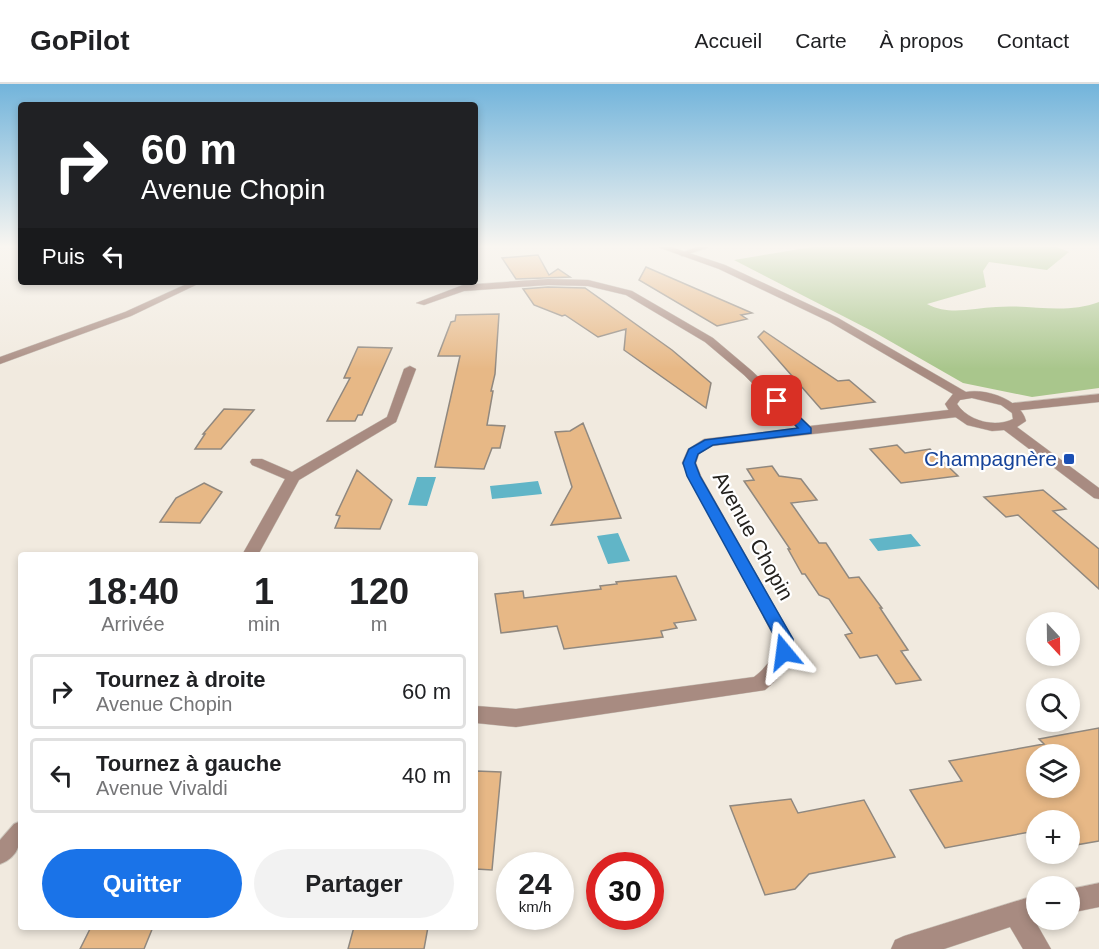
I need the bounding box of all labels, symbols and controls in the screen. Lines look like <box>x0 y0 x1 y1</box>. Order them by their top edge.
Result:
text: GoPilot <box>30 25 130 56</box>
text: Accueil <box>695 29 762 52</box>
text: Carte <box>795 29 847 52</box>
text: À propos <box>880 29 964 52</box>
text: Contact <box>997 29 1069 52</box>
icon: right <box>42 126 120 204</box>
text: 60 m <box>141 126 237 173</box>
text: Avenue Chopin <box>141 175 325 205</box>
icon: left <box>97 240 130 273</box>
text: Puis <box>42 244 85 269</box>
pin <box>751 375 802 426</box>
icon: arrive <box>760 384 793 417</box>
place label: Champagnère <box>924 447 1057 470</box>
marker: Champagnère <box>1062 452 1076 466</box>
street label: Avenue Chopin <box>709 468 798 604</box>
text: 18:40 <box>87 571 179 612</box>
text: 1 <box>254 571 274 612</box>
text: 120 <box>349 571 409 612</box>
north arrow <box>1026 612 1080 666</box>
map controls <box>1026 612 1080 930</box>
text: Arrivée <box>101 613 165 635</box>
text: min <box>248 613 280 635</box>
text: m <box>371 613 387 635</box>
position arrow <box>752 620 816 684</box>
text: Tournez à droite <box>96 667 266 692</box>
icon: right <box>45 675 78 708</box>
button: search <box>1026 678 1080 732</box>
text: 60 m <box>402 679 451 704</box>
text: Avenue Chopin <box>96 693 232 715</box>
button: layers <box>1026 744 1080 798</box>
text: Tournez à gauche <box>96 751 281 776</box>
icon: left <box>45 759 78 792</box>
text: 40 m <box>402 763 451 788</box>
text: Avenue Vivaldi <box>96 777 228 799</box>
button: + <box>1026 810 1080 864</box>
button: Quitter <box>42 849 242 918</box>
button: Partager <box>254 849 454 918</box>
speed limit sign: 30 <box>586 852 664 930</box>
text: 24 <box>518 867 552 900</box>
button: − <box>1026 876 1080 930</box>
text: km/h <box>519 898 551 915</box>

